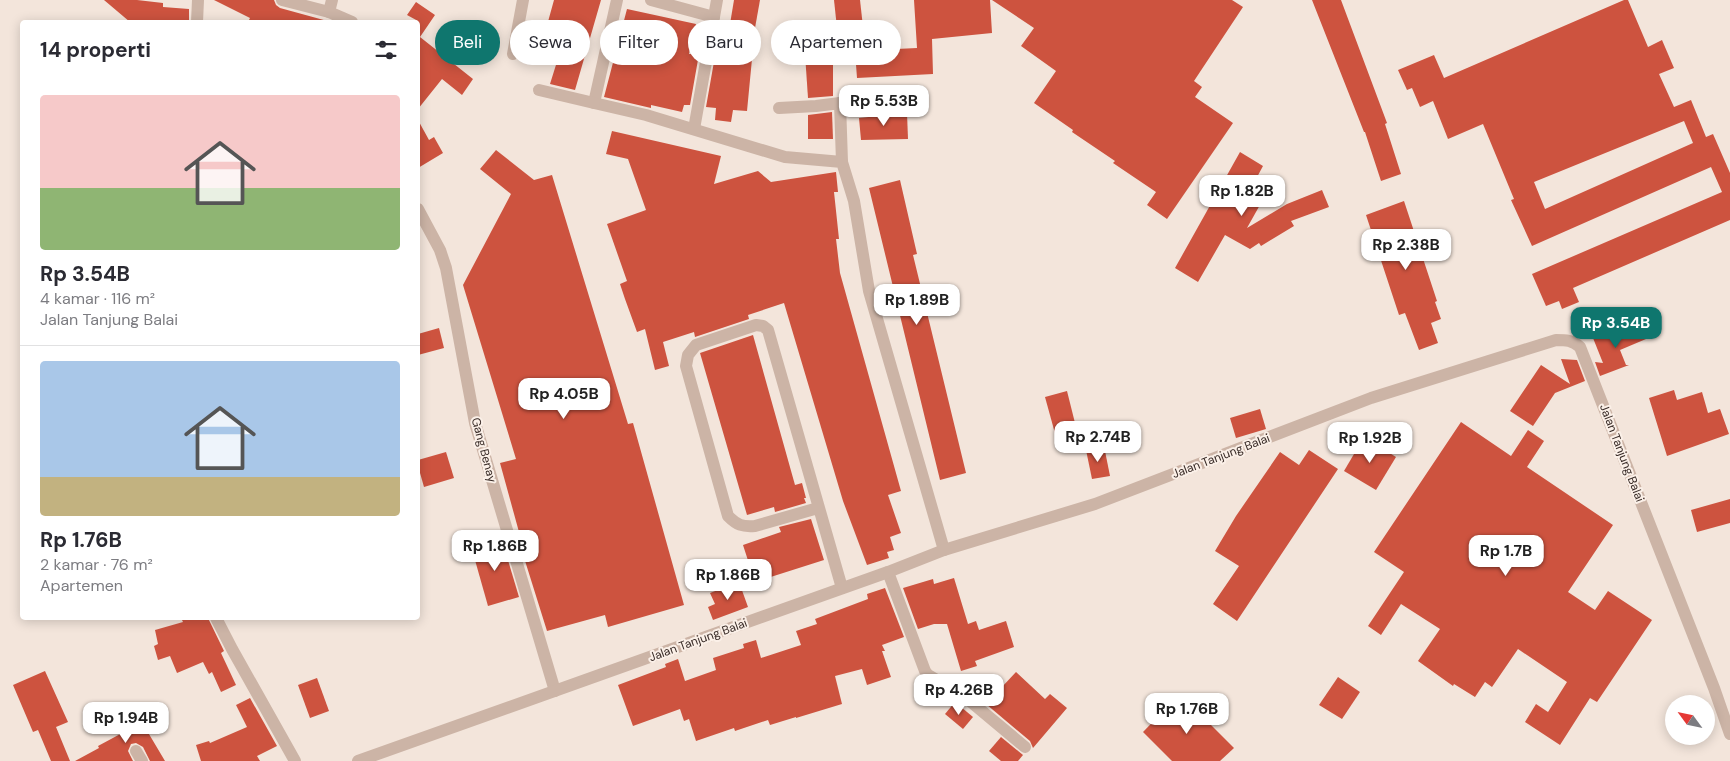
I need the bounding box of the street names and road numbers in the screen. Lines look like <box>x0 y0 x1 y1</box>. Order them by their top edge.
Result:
street label: Jalan Tanjung Balai <box>1596 402 1648 504</box>
street label: Gang Benay <box>468 416 500 484</box>
street label: Jalan Tanjung Balai <box>1170 430 1272 482</box>
street label: Jalan Tanjung Balai <box>647 615 749 665</box>

